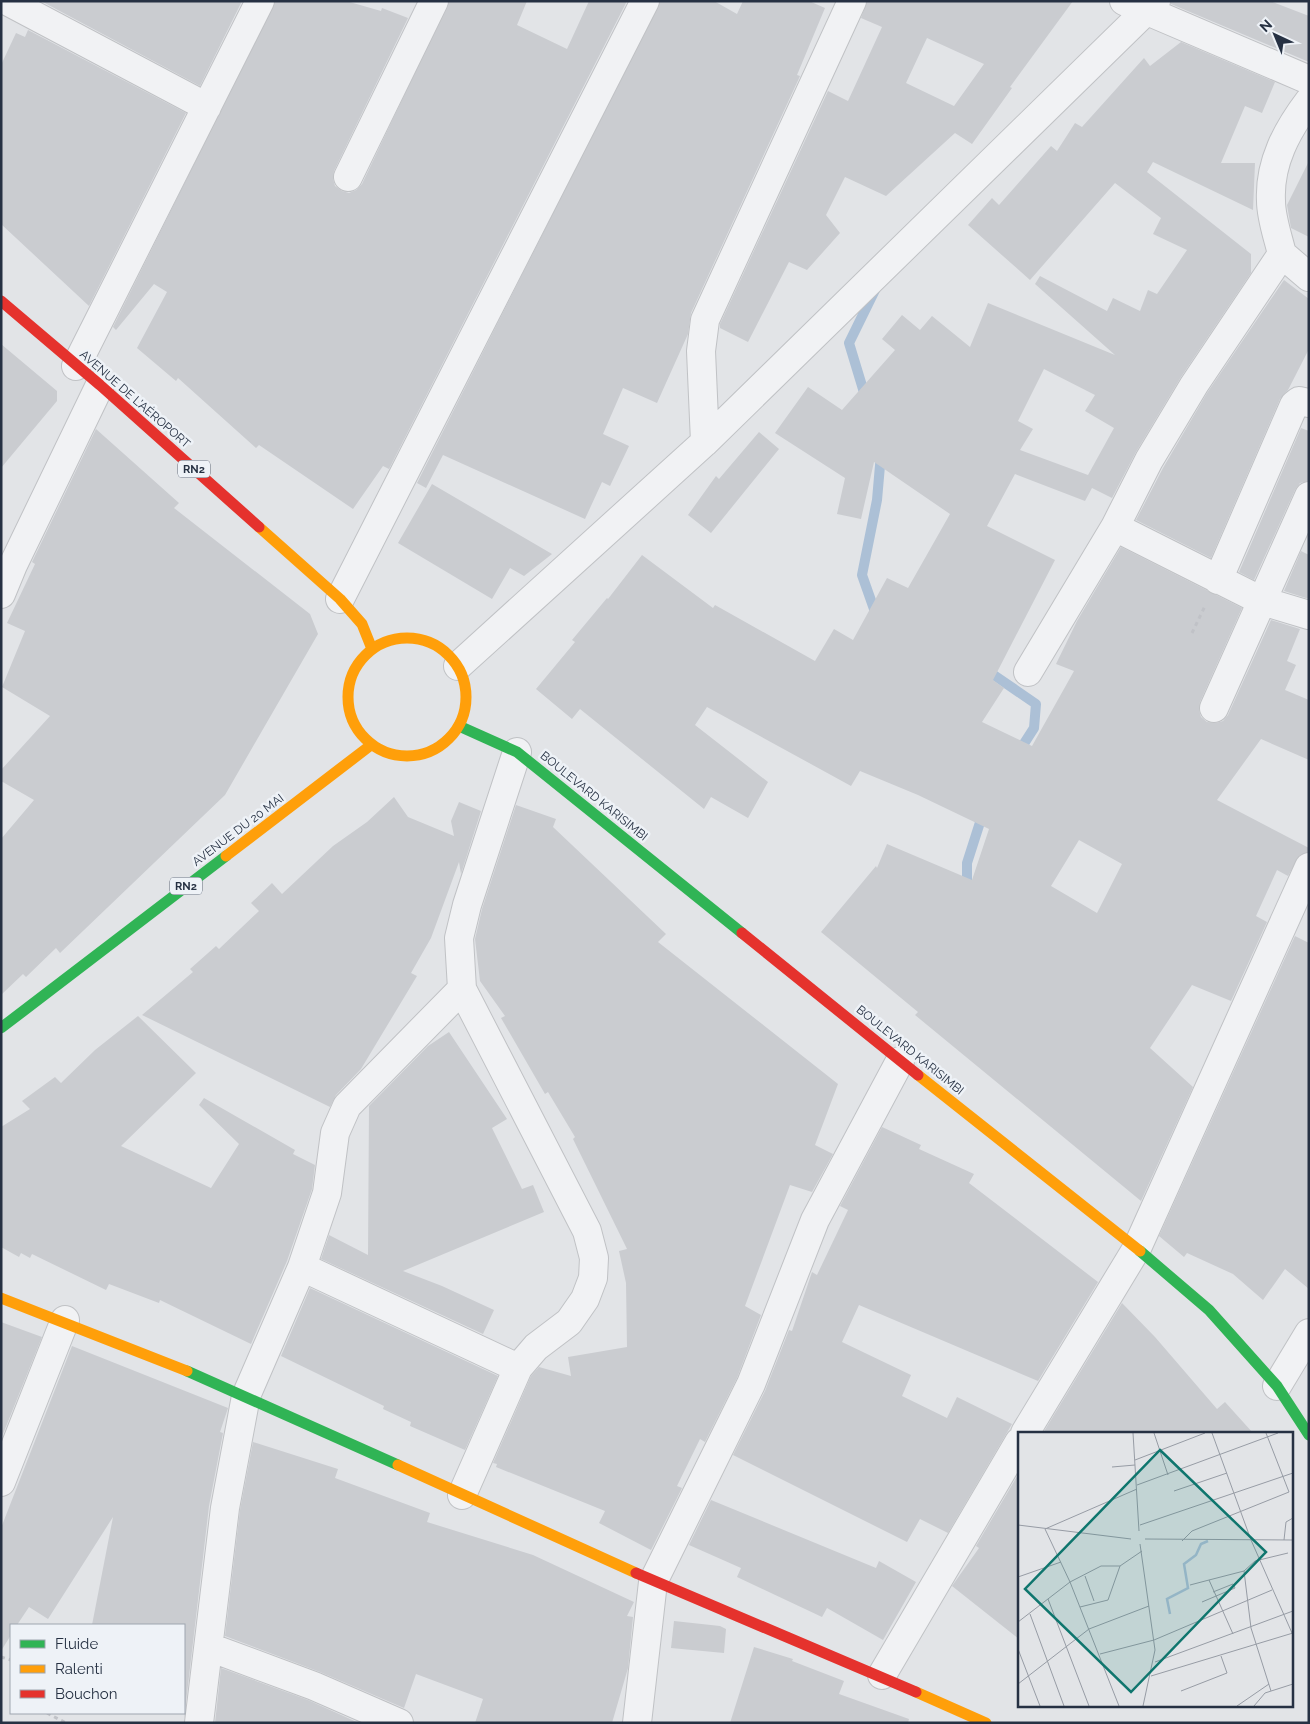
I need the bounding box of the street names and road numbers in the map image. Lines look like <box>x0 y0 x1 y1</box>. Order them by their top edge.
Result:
street label: AVENUE DE L'AÉROPORT <box>77 347 194 451</box>
road number: RN2 <box>178 460 210 478</box>
street label: BOULEVARD KARISIMBI <box>538 748 650 844</box>
street label: AVENUE DU 20 MAI <box>190 791 286 869</box>
road number: RN2 <box>170 878 202 894</box>
street label: BOULEVARD KARISIMBI <box>854 1002 966 1098</box>

